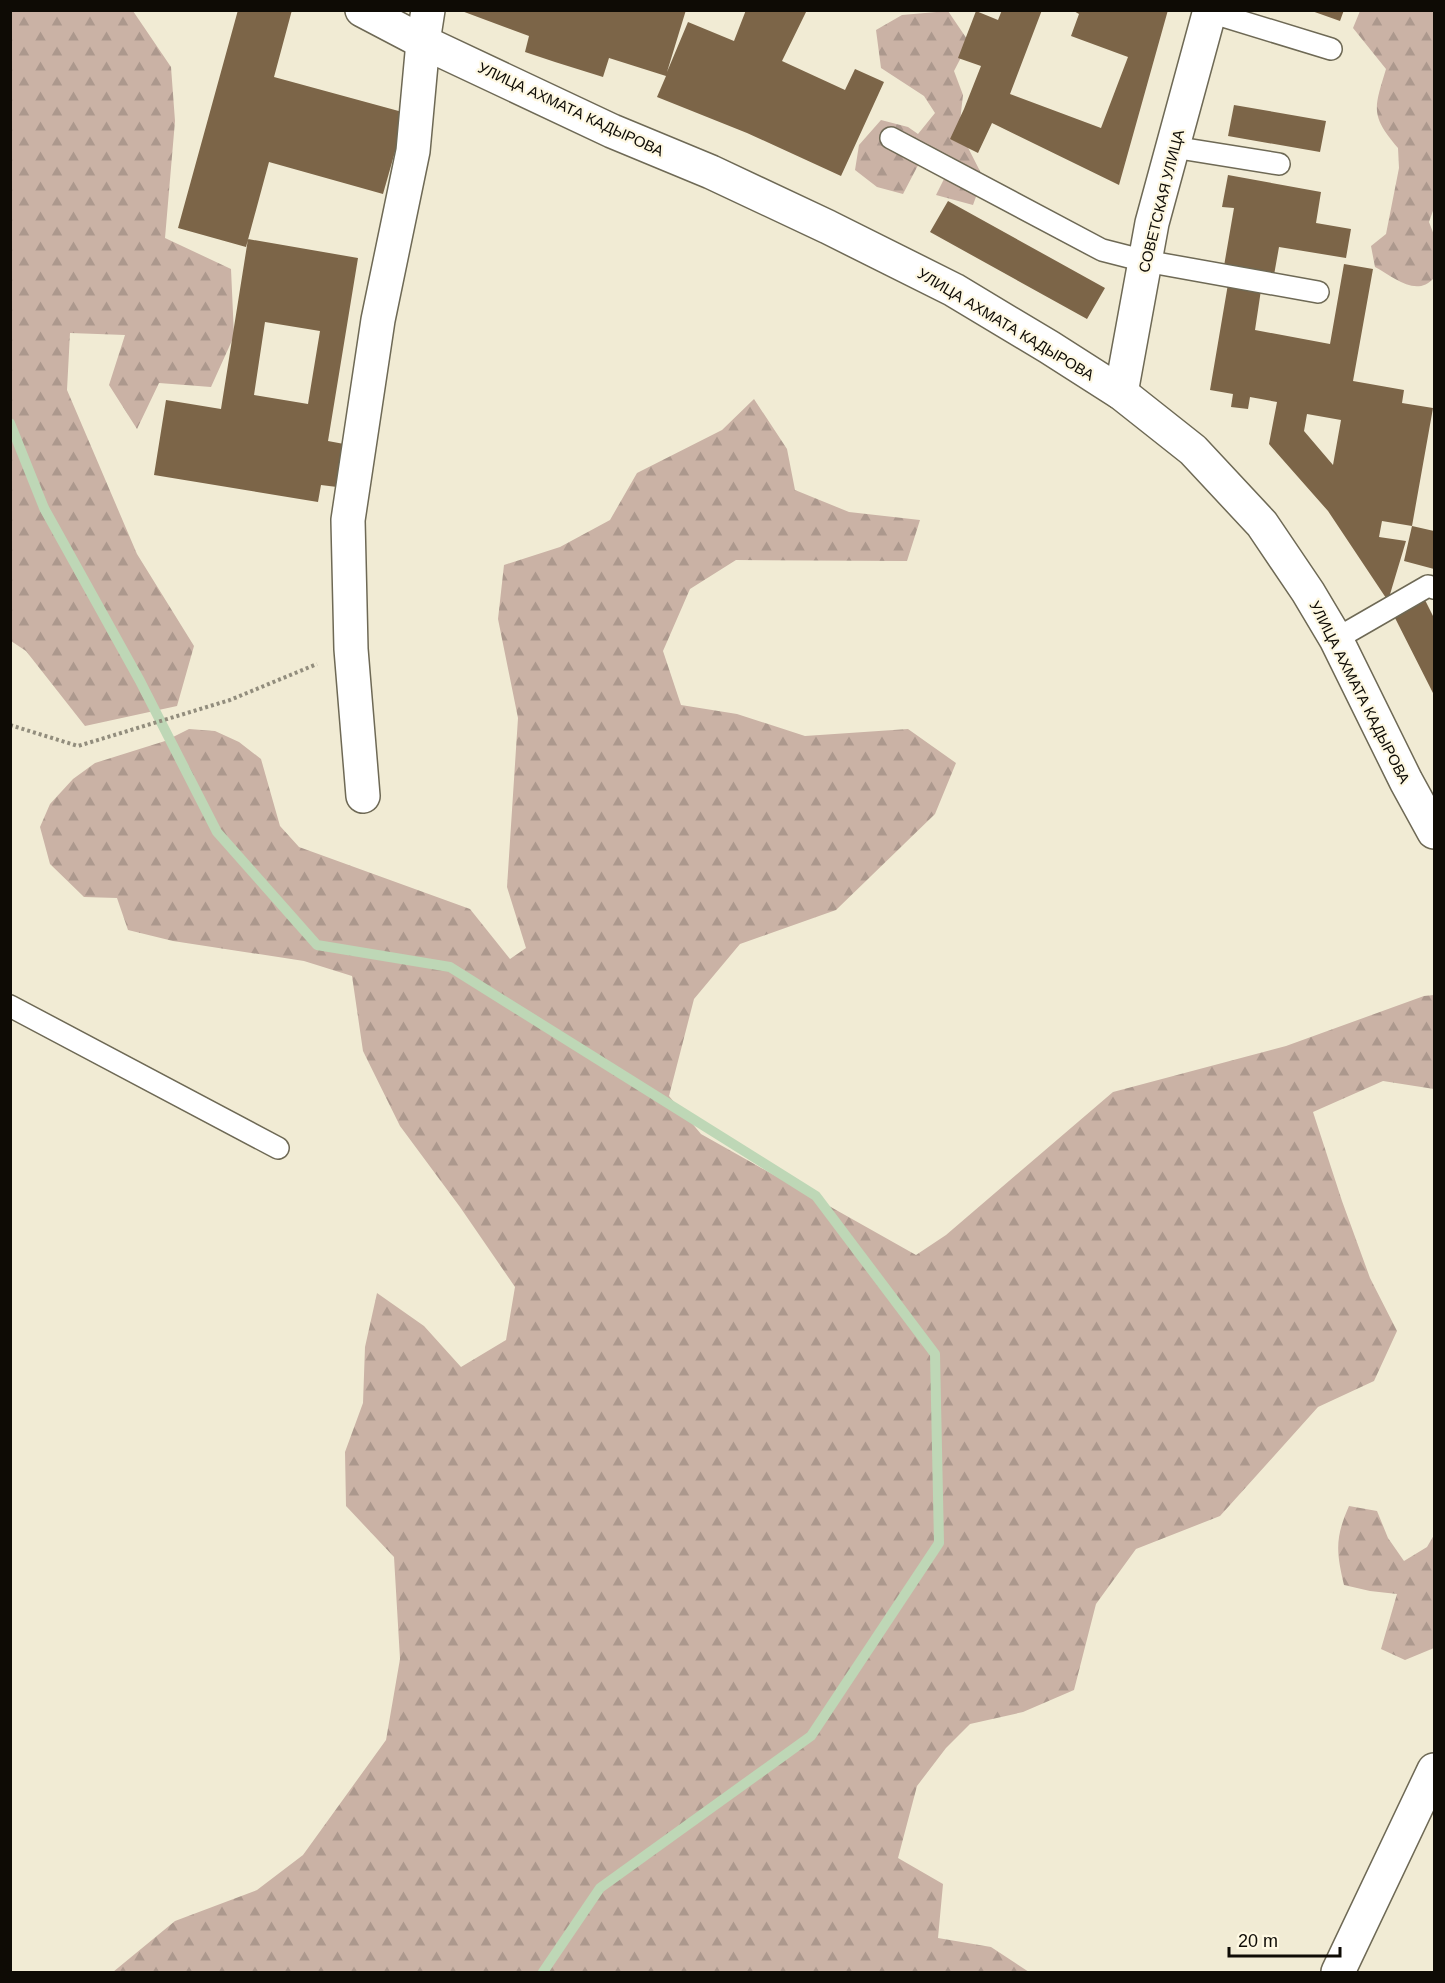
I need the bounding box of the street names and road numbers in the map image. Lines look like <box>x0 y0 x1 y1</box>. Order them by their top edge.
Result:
street label: УЛИЦА АХМАТА КАДЫРОВА <box>476 58 666 160</box>
street label: СОВЕТСКАЯ УЛИЦА <box>1135 128 1187 274</box>
street label: УЛИЦА АХМАТА КАДЫРОВА <box>915 265 1097 383</box>
street label: УЛИЦА АХМАТА КАДЫРОВА <box>1306 598 1414 786</box>

